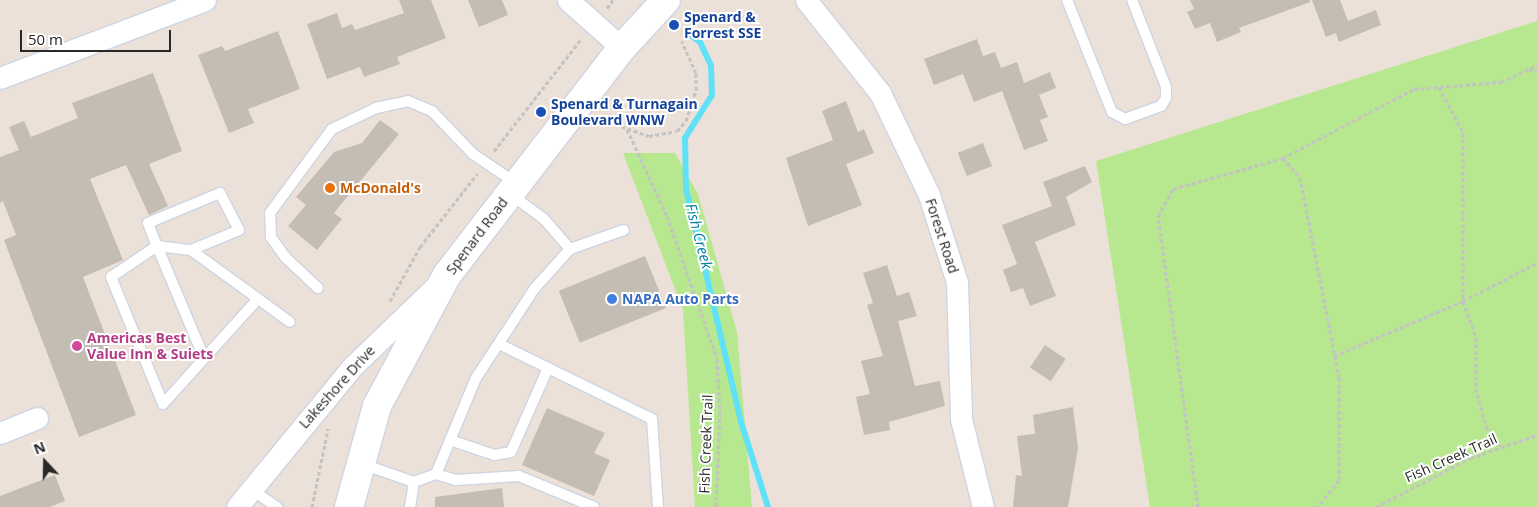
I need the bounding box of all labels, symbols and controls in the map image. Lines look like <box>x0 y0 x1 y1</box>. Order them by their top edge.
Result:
place label: Spenard & Forrest SSE <box>684 9 761 41</box>
marker: Spenard & Forrest SSE <box>668 19 680 31</box>
scale bar <box>22 20 174 52</box>
text: 50 m <box>28 29 63 49</box>
place label: Spenard & Turnagain Boulevard WNW <box>551 96 698 128</box>
marker: Spenard & Turnagain Boulevard WNW <box>535 106 547 118</box>
place label: McDonald's <box>340 180 421 196</box>
marker: McDonald's <box>324 182 336 194</box>
street label: Spenard Road <box>443 194 511 278</box>
street label: Forest Road <box>922 196 962 276</box>
water label: Fish Creek <box>682 201 716 271</box>
place label: NAPA Auto Parts <box>622 291 739 307</box>
marker: NAPA Auto Parts <box>606 293 618 305</box>
place label: Americas Best Value Inn & Suiets <box>87 330 213 362</box>
marker: Americas Best Value Inn & Suiets <box>71 340 83 352</box>
street label: Lakeshore Drive <box>295 342 379 432</box>
street label: Fish Creek Trail <box>696 394 716 494</box>
street label: Fish Creek Trail <box>1402 430 1500 486</box>
north arrow <box>20 437 70 487</box>
text: N <box>31 437 48 458</box>

